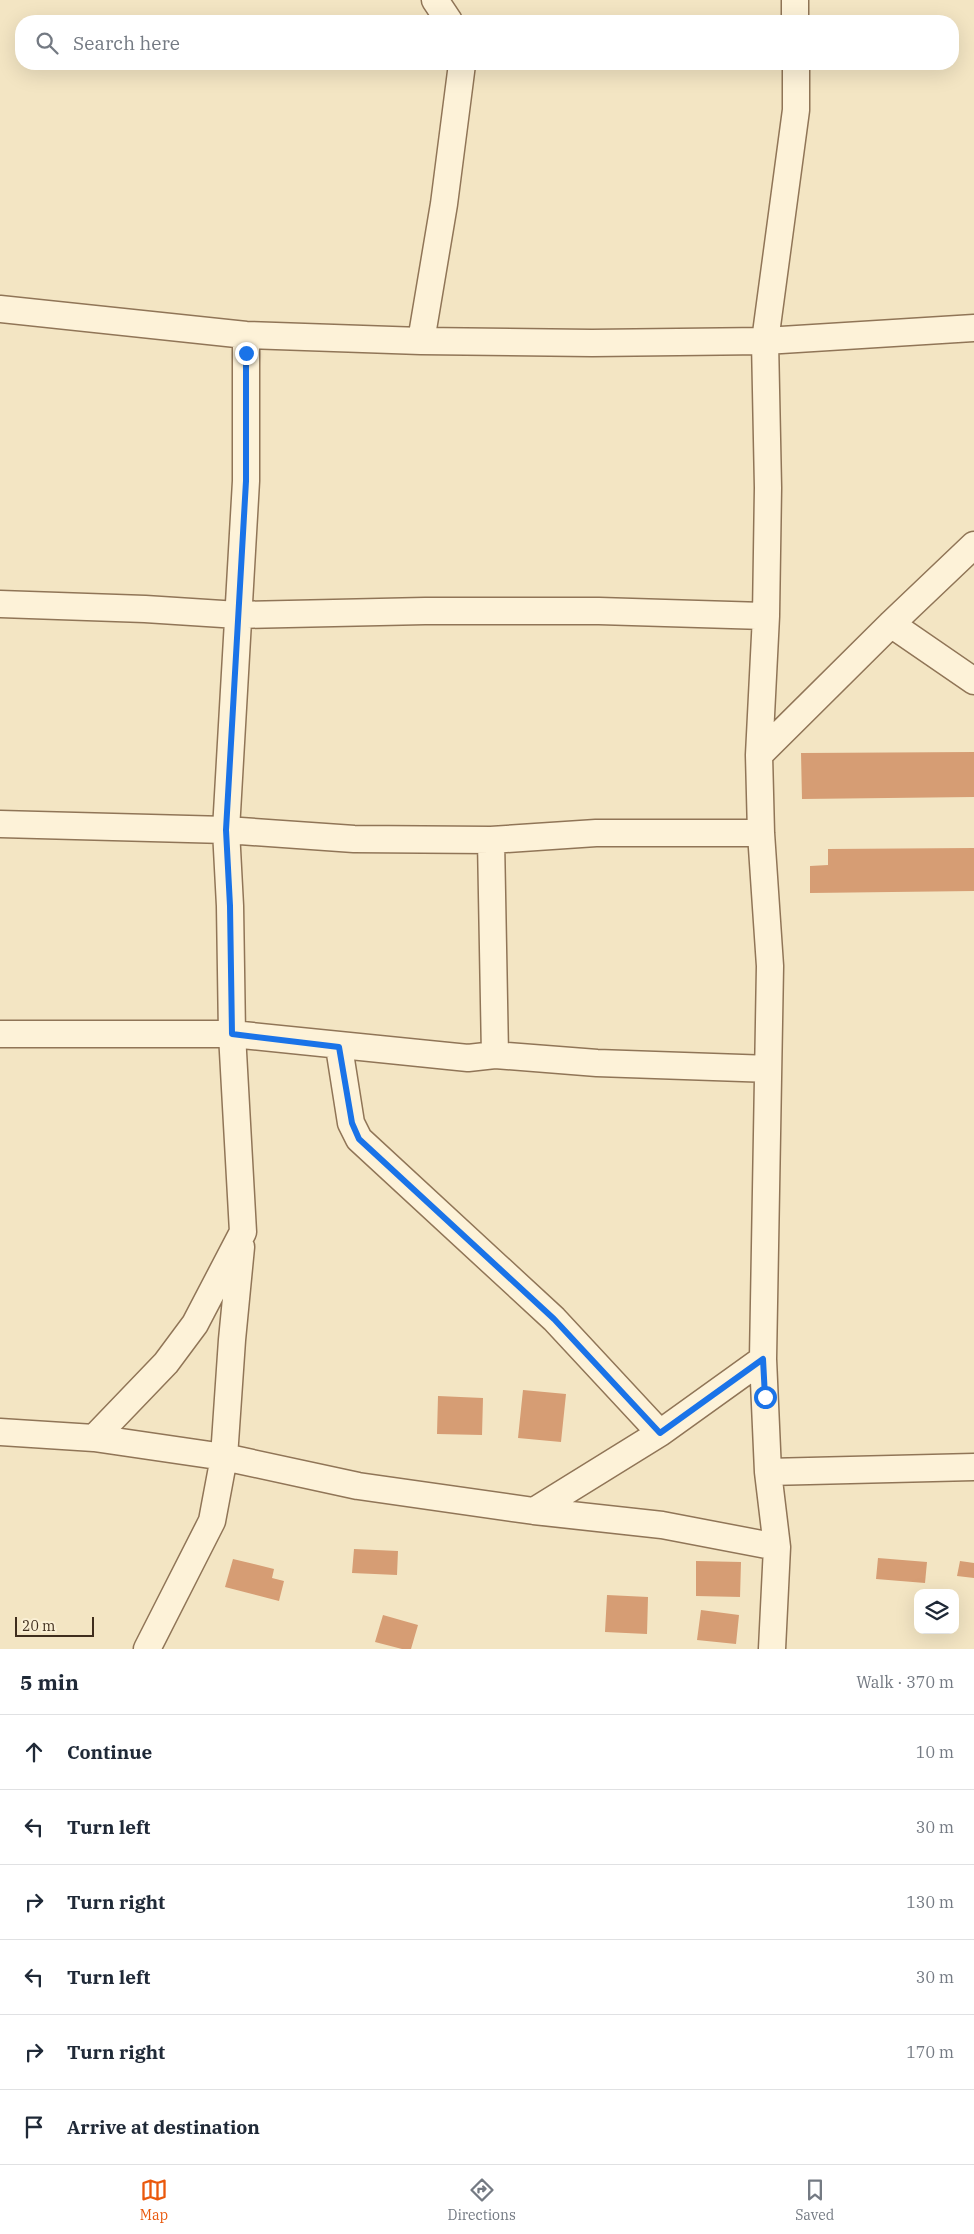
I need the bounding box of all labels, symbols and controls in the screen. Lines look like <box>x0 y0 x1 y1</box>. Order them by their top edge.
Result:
search box <box>15 15 959 70</box>
icon: search <box>33 29 61 57</box>
text: Search here <box>73 31 180 55</box>
route end <box>235 342 258 365</box>
route start <box>754 1386 777 1409</box>
map controls <box>914 1589 959 1634</box>
button: layers <box>914 1589 959 1634</box>
scale bar <box>15 1614 94 1637</box>
text: 20 m <box>22 1617 55 1635</box>
text: 5 min <box>20 1668 79 1696</box>
text: Walk · 370 m <box>856 1672 954 1692</box>
icon: ahead <box>20 1738 48 1766</box>
text: Continue <box>67 1740 152 1764</box>
text: 10 m <box>916 1742 954 1762</box>
icon: left <box>20 1813 48 1841</box>
text: Turn left <box>67 1815 150 1839</box>
text: 30 m <box>916 1817 954 1837</box>
icon: right <box>20 1888 48 1916</box>
text: Turn right <box>67 1890 165 1914</box>
text: 130 m <box>906 1892 954 1912</box>
icon: left <box>20 1963 48 1991</box>
text: Turn left <box>67 1965 150 1989</box>
text: 30 m <box>916 1967 954 1987</box>
icon: right <box>20 2038 48 2066</box>
text: Turn right <box>67 2040 165 2064</box>
text: 170 m <box>906 2042 954 2062</box>
icon: arrive <box>20 2113 48 2141</box>
text: Arrive at destination <box>67 2115 260 2139</box>
tab: Map <box>140 2176 168 2224</box>
tab: Directions <box>448 2176 516 2224</box>
tab: Saved <box>795 2176 834 2224</box>

